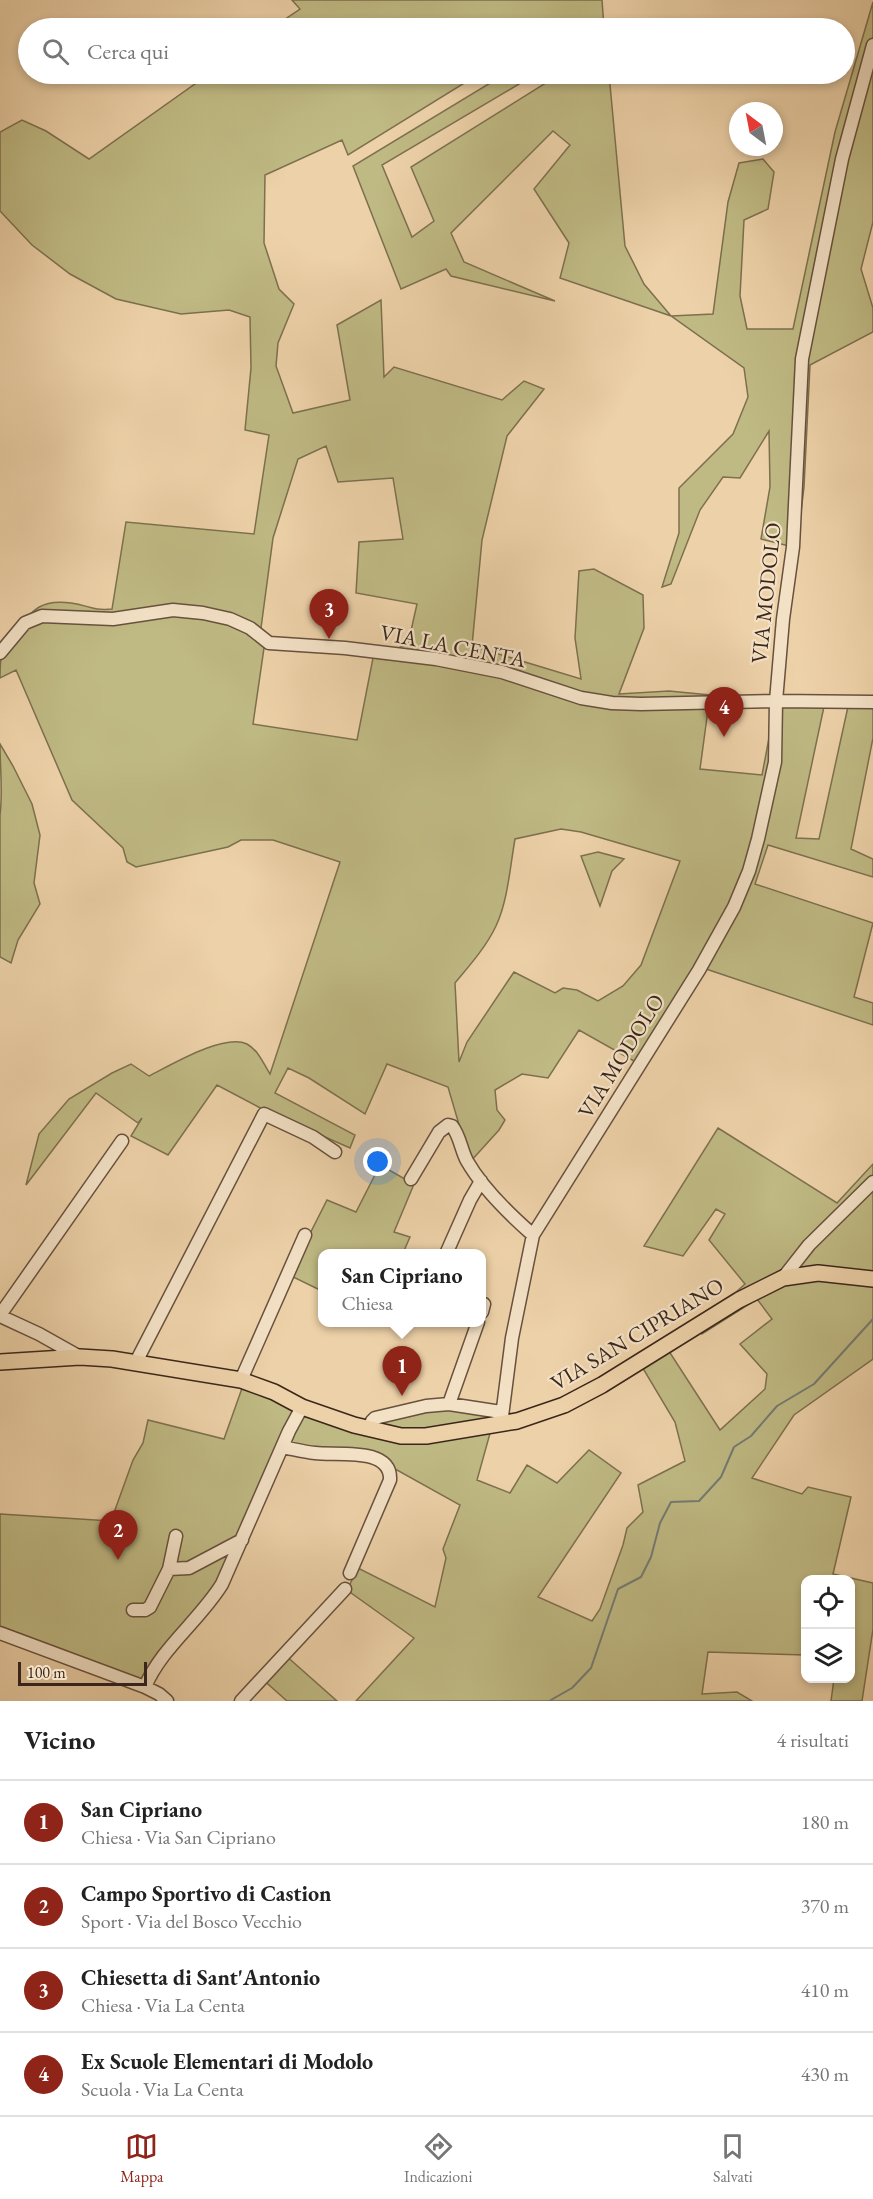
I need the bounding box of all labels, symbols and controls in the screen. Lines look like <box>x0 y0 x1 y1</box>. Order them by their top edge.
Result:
search box <box>18 18 855 84</box>
icon: search <box>39 35 72 68</box>
text: Cerca qui <box>87 37 169 66</box>
north arrow <box>729 102 783 156</box>
street label: VIA MODOLO <box>744 521 788 665</box>
pin: 3 <box>310 590 348 639</box>
street label: VIA LA CENTA <box>378 618 529 674</box>
pin: 4 <box>704 688 744 737</box>
street label: VIA MODOLO <box>571 988 671 1124</box>
your location <box>363 1147 392 1176</box>
popup <box>318 1249 486 1327</box>
text: San Cipriano <box>341 1261 463 1290</box>
street label: VIA SAN CIPRIANO <box>545 1271 729 1397</box>
text: Chiesa <box>341 1290 393 1316</box>
pin: 1 <box>382 1346 422 1396</box>
pin: 2 <box>98 1510 138 1560</box>
map controls <box>801 1575 855 1683</box>
button: locate <box>801 1575 855 1629</box>
button: layers <box>801 1629 855 1683</box>
scale bar <box>18 1659 147 1686</box>
text: 100 m <box>27 1662 66 1683</box>
text: Vicino <box>24 1723 95 1757</box>
text: 4 risultati <box>777 1727 849 1753</box>
text: San Cipriano <box>81 1795 202 1824</box>
text: 1 <box>38 1809 49 1835</box>
text: 180 m <box>801 1809 849 1835</box>
text: Chiesa · Via San Cipriano <box>81 1824 276 1850</box>
text: Campo Sportivo di Castion <box>81 1879 332 1908</box>
text: 2 <box>38 1893 49 1919</box>
text: 370 m <box>801 1893 849 1919</box>
text: Sport · Via del Bosco Vecchio <box>81 1908 302 1934</box>
text: Chiesetta di Sant'Antonio <box>81 1963 320 1992</box>
text: 3 <box>38 1977 49 2003</box>
text: 410 m <box>801 1977 849 2003</box>
text: Chiesa · Via La Centa <box>81 1992 245 2018</box>
text: Ex Scuole Elementari di Modolo <box>81 2047 373 2076</box>
text: 4 <box>38 2061 49 2087</box>
text: 430 m <box>801 2061 849 2087</box>
text: Scuola · Via La Centa <box>81 2076 244 2102</box>
tab: Mappa <box>120 2130 163 2187</box>
tab: Indicazioni <box>404 2130 472 2187</box>
tab: Salvati <box>713 2130 753 2187</box>

